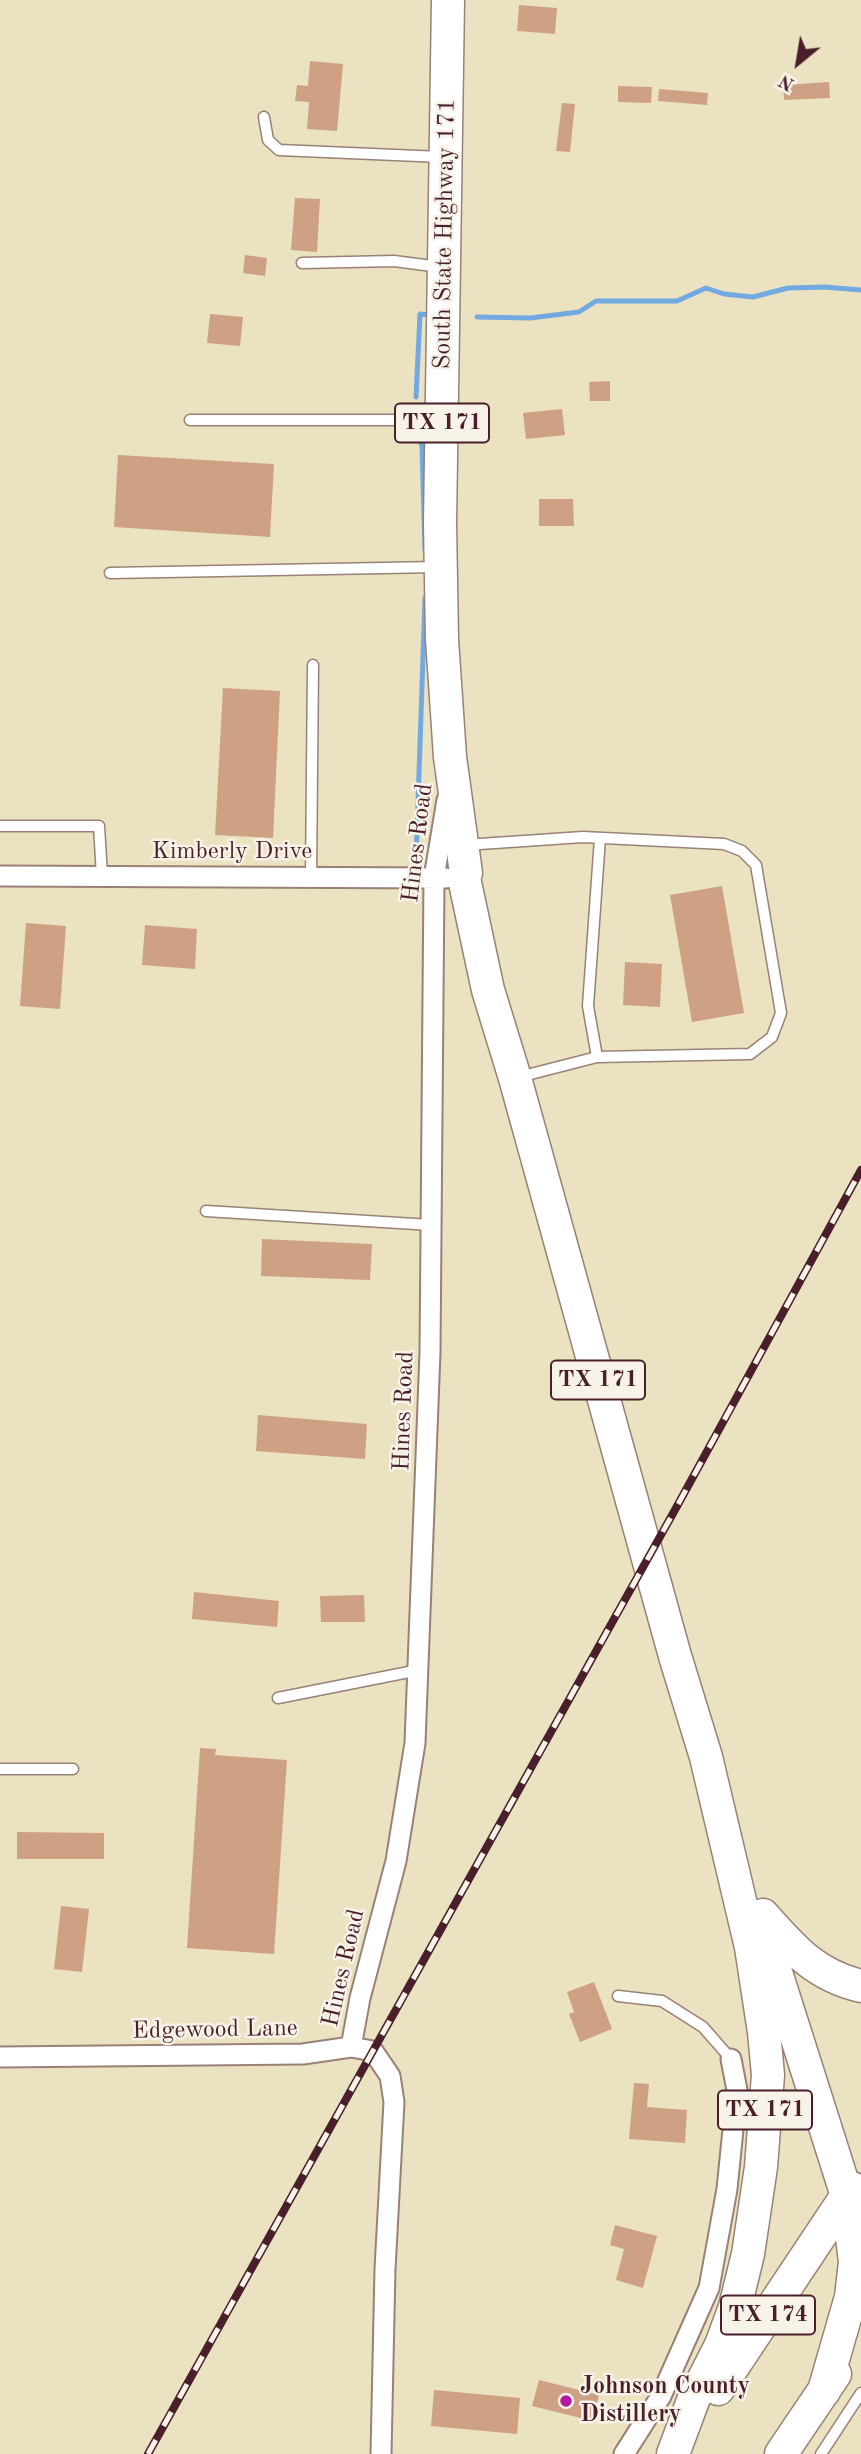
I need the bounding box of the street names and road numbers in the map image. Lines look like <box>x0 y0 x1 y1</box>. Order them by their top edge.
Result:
street label: South State Highway 171 <box>428 98 462 370</box>
road number: TX 171 <box>395 404 489 442</box>
street label: Hines Road <box>396 782 440 904</box>
street label: Kimberly Drive <box>152 838 312 866</box>
street label: Hines Road <box>388 1351 420 1471</box>
road number: TX 171 <box>551 1360 645 1400</box>
street label: Hines Road <box>316 1906 372 2030</box>
street label: Edgewood Lane <box>132 2014 298 2046</box>
road number: TX 171 <box>718 2090 812 2130</box>
road number: TX 174 <box>721 2296 815 2334</box>

